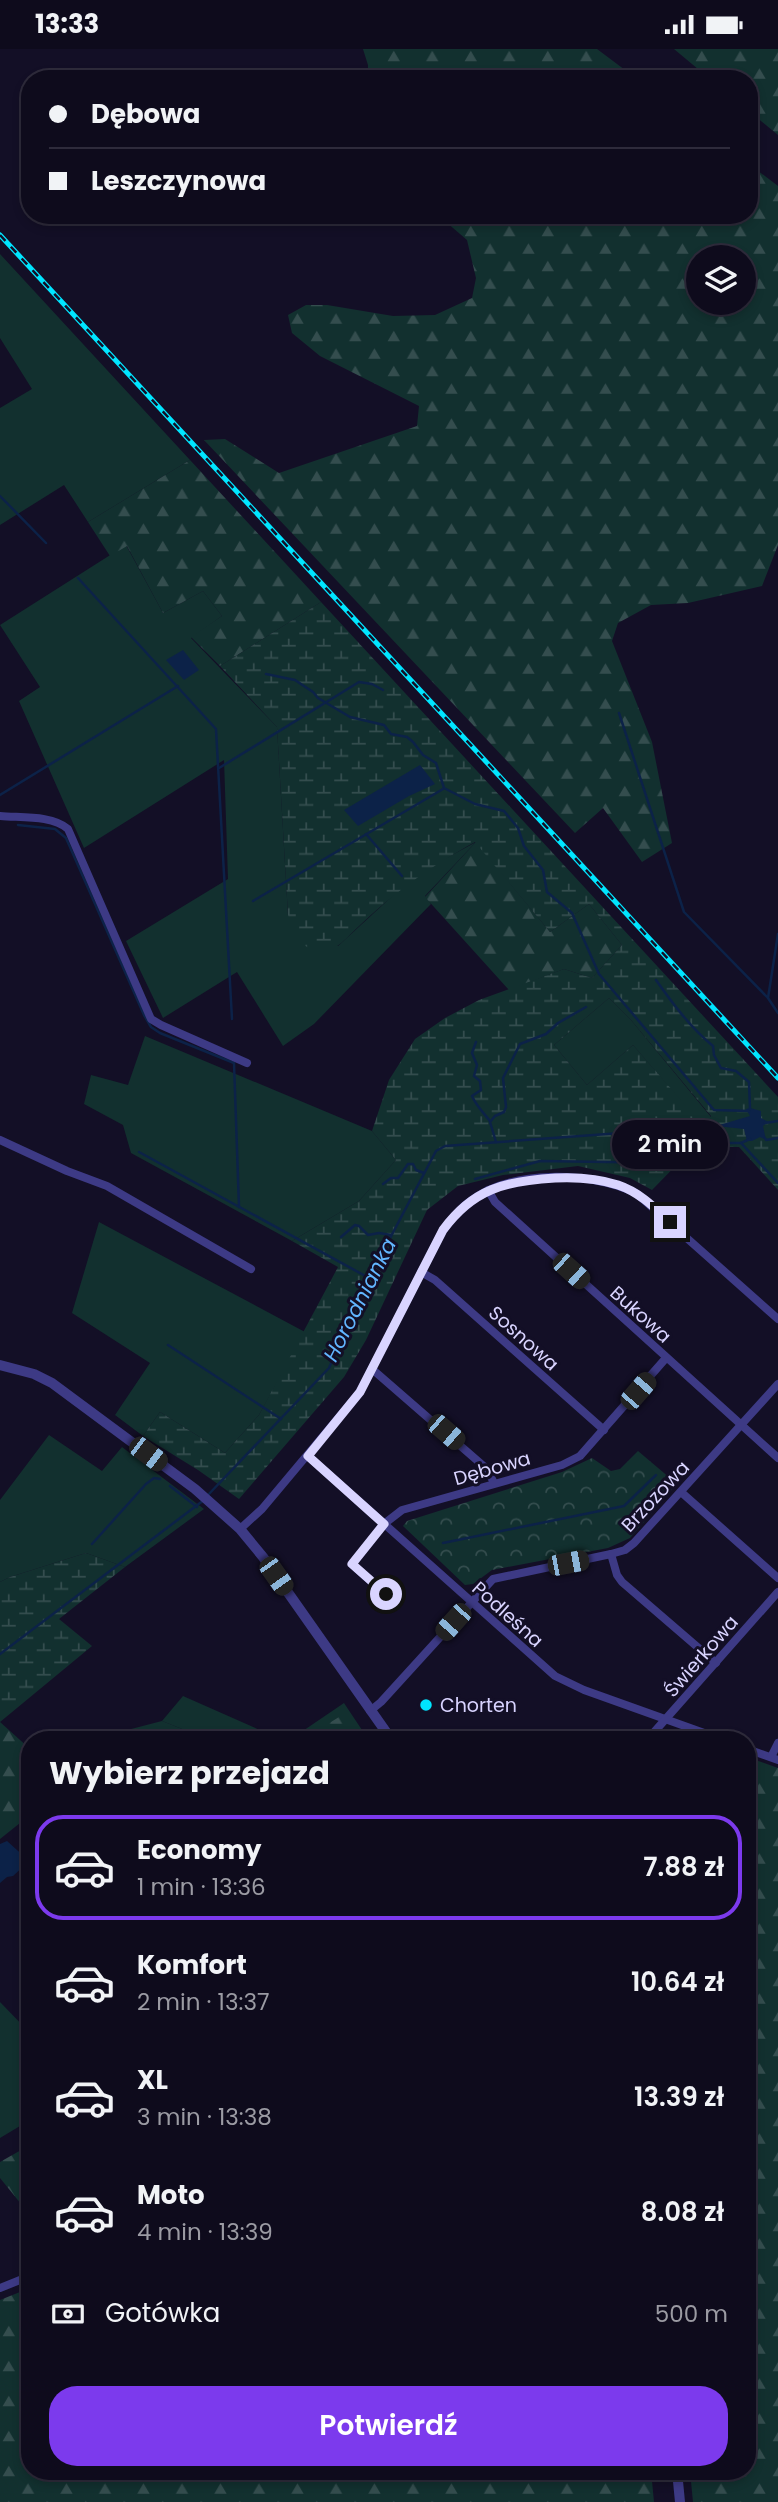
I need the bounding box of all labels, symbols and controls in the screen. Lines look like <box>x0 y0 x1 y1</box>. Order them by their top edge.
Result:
text: 13:33 <box>35 6 99 42</box>
text: Dębowa <box>91 96 200 132</box>
text: Leszczynowa <box>91 163 266 199</box>
map controls <box>686 245 756 315</box>
button: layers <box>686 245 756 315</box>
callout: 2 min <box>612 1121 728 1169</box>
text: 2 min <box>638 1128 702 1160</box>
route end <box>654 1206 686 1238</box>
water label: Horodnianka <box>316 1233 403 1366</box>
car <box>549 1249 594 1293</box>
street label: Bukowa <box>604 1280 677 1349</box>
street label: Sosnowa <box>483 1300 565 1377</box>
car <box>617 1368 660 1414</box>
car <box>424 1410 469 1454</box>
car <box>125 1433 172 1475</box>
street label: Dębowa <box>451 1445 534 1492</box>
street label: Brzozowa <box>615 1455 696 1538</box>
car <box>546 1549 591 1577</box>
car <box>256 1553 297 1599</box>
street label: Podleśna <box>466 1575 549 1654</box>
route start <box>370 1578 402 1610</box>
car <box>432 1599 475 1645</box>
street label: Świerkowa <box>658 1609 745 1703</box>
place label: Chorten <box>440 1692 517 1719</box>
marker: Chorten <box>418 1697 434 1713</box>
text: Wybierz przejazd <box>49 1750 330 1795</box>
text: Economy <box>137 1832 261 1868</box>
icon: car <box>53 1836 116 1899</box>
text: 7.88 zł <box>643 1849 724 1885</box>
text: 1 min · 13:36 <box>137 1871 266 1903</box>
text: Komfort <box>137 1947 247 1983</box>
icon: car <box>53 1951 116 2014</box>
text: 10.64 zł <box>631 1964 724 2000</box>
text: 2 min · 13:37 <box>137 1986 270 2018</box>
text: XL <box>137 2062 168 2098</box>
icon: car <box>53 2066 116 2129</box>
text: 13.39 zł <box>634 2079 724 2115</box>
text: 3 min · 13:38 <box>137 2101 272 2133</box>
text: Moto <box>137 2177 205 2213</box>
icon: car <box>53 2181 116 2244</box>
text: 8.08 zł <box>641 2194 724 2230</box>
text: 4 min · 13:39 <box>137 2216 273 2248</box>
icon: cash <box>49 2295 87 2333</box>
text: Gotówka <box>105 2295 220 2331</box>
text: 500 m <box>655 2298 728 2330</box>
button: Potwierdź <box>49 2386 728 2466</box>

